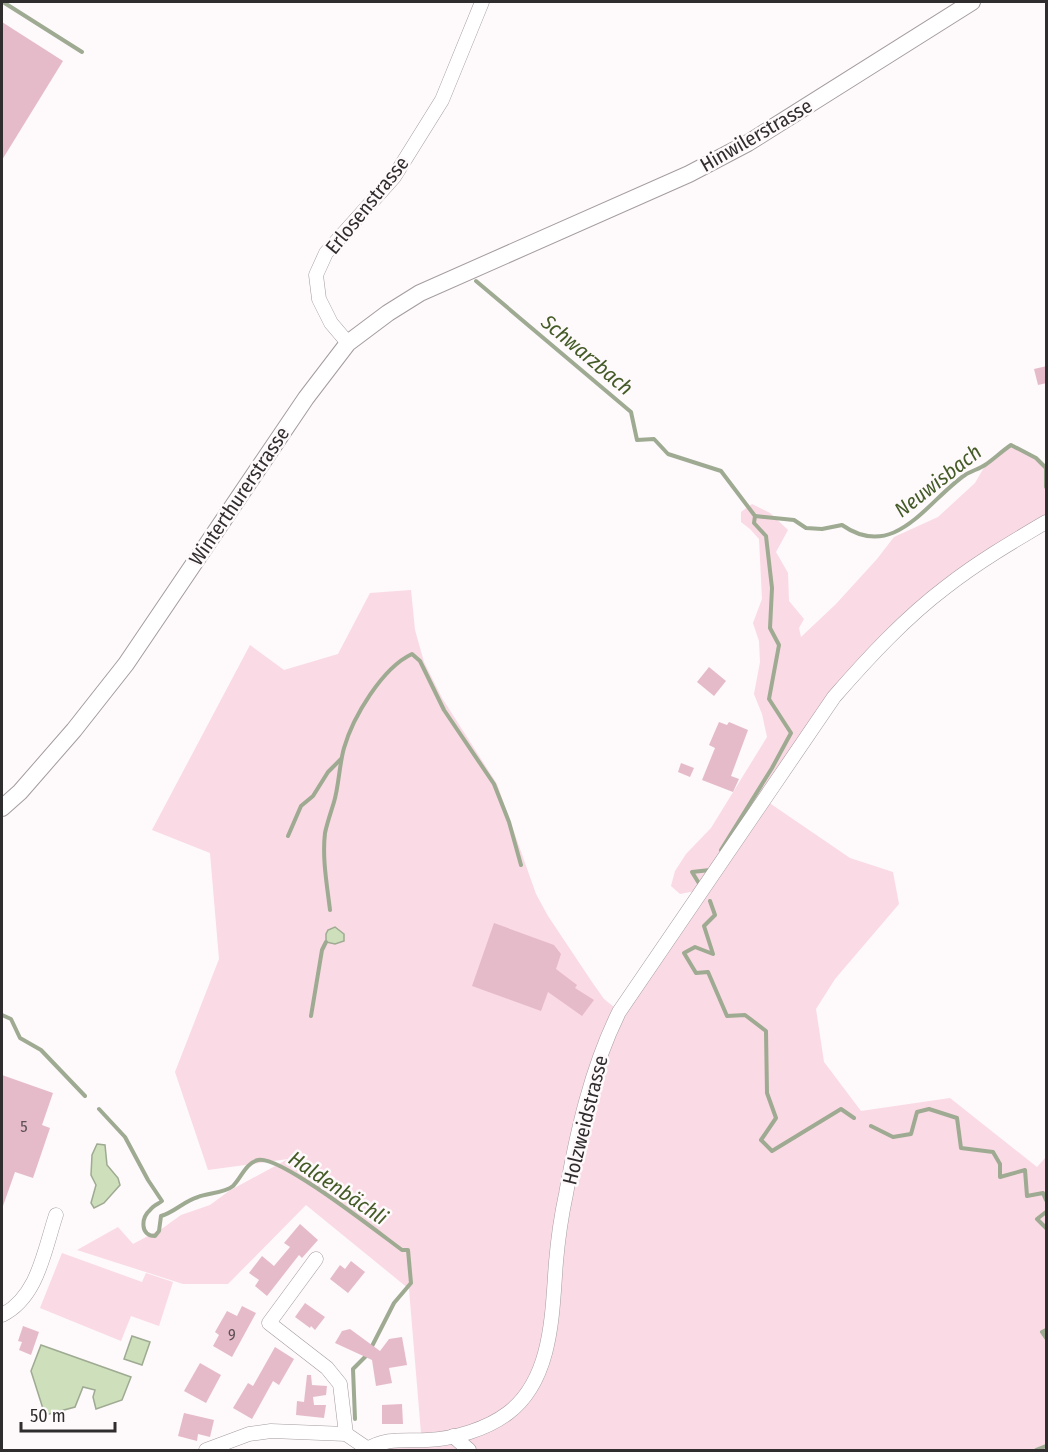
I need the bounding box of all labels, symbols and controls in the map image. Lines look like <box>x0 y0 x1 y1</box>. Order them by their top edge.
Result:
street label: Hinwilerstrasse <box>696 93 816 177</box>
street label: Erlosenstrasse <box>320 151 414 259</box>
water label: Schwarzbach <box>535 308 638 401</box>
street label: Winterthurerstrasse <box>184 422 294 570</box>
water label: Neuwisbach <box>889 439 987 523</box>
street label: Holzweidstrasse <box>557 1053 613 1187</box>
house number: 5 <box>20 1117 28 1136</box>
water label: Haldenbächli <box>284 1145 393 1231</box>
house number: 9 <box>228 1325 236 1344</box>
scale bar <box>21 1395 116 1433</box>
text: 50 m <box>30 1405 66 1427</box>

